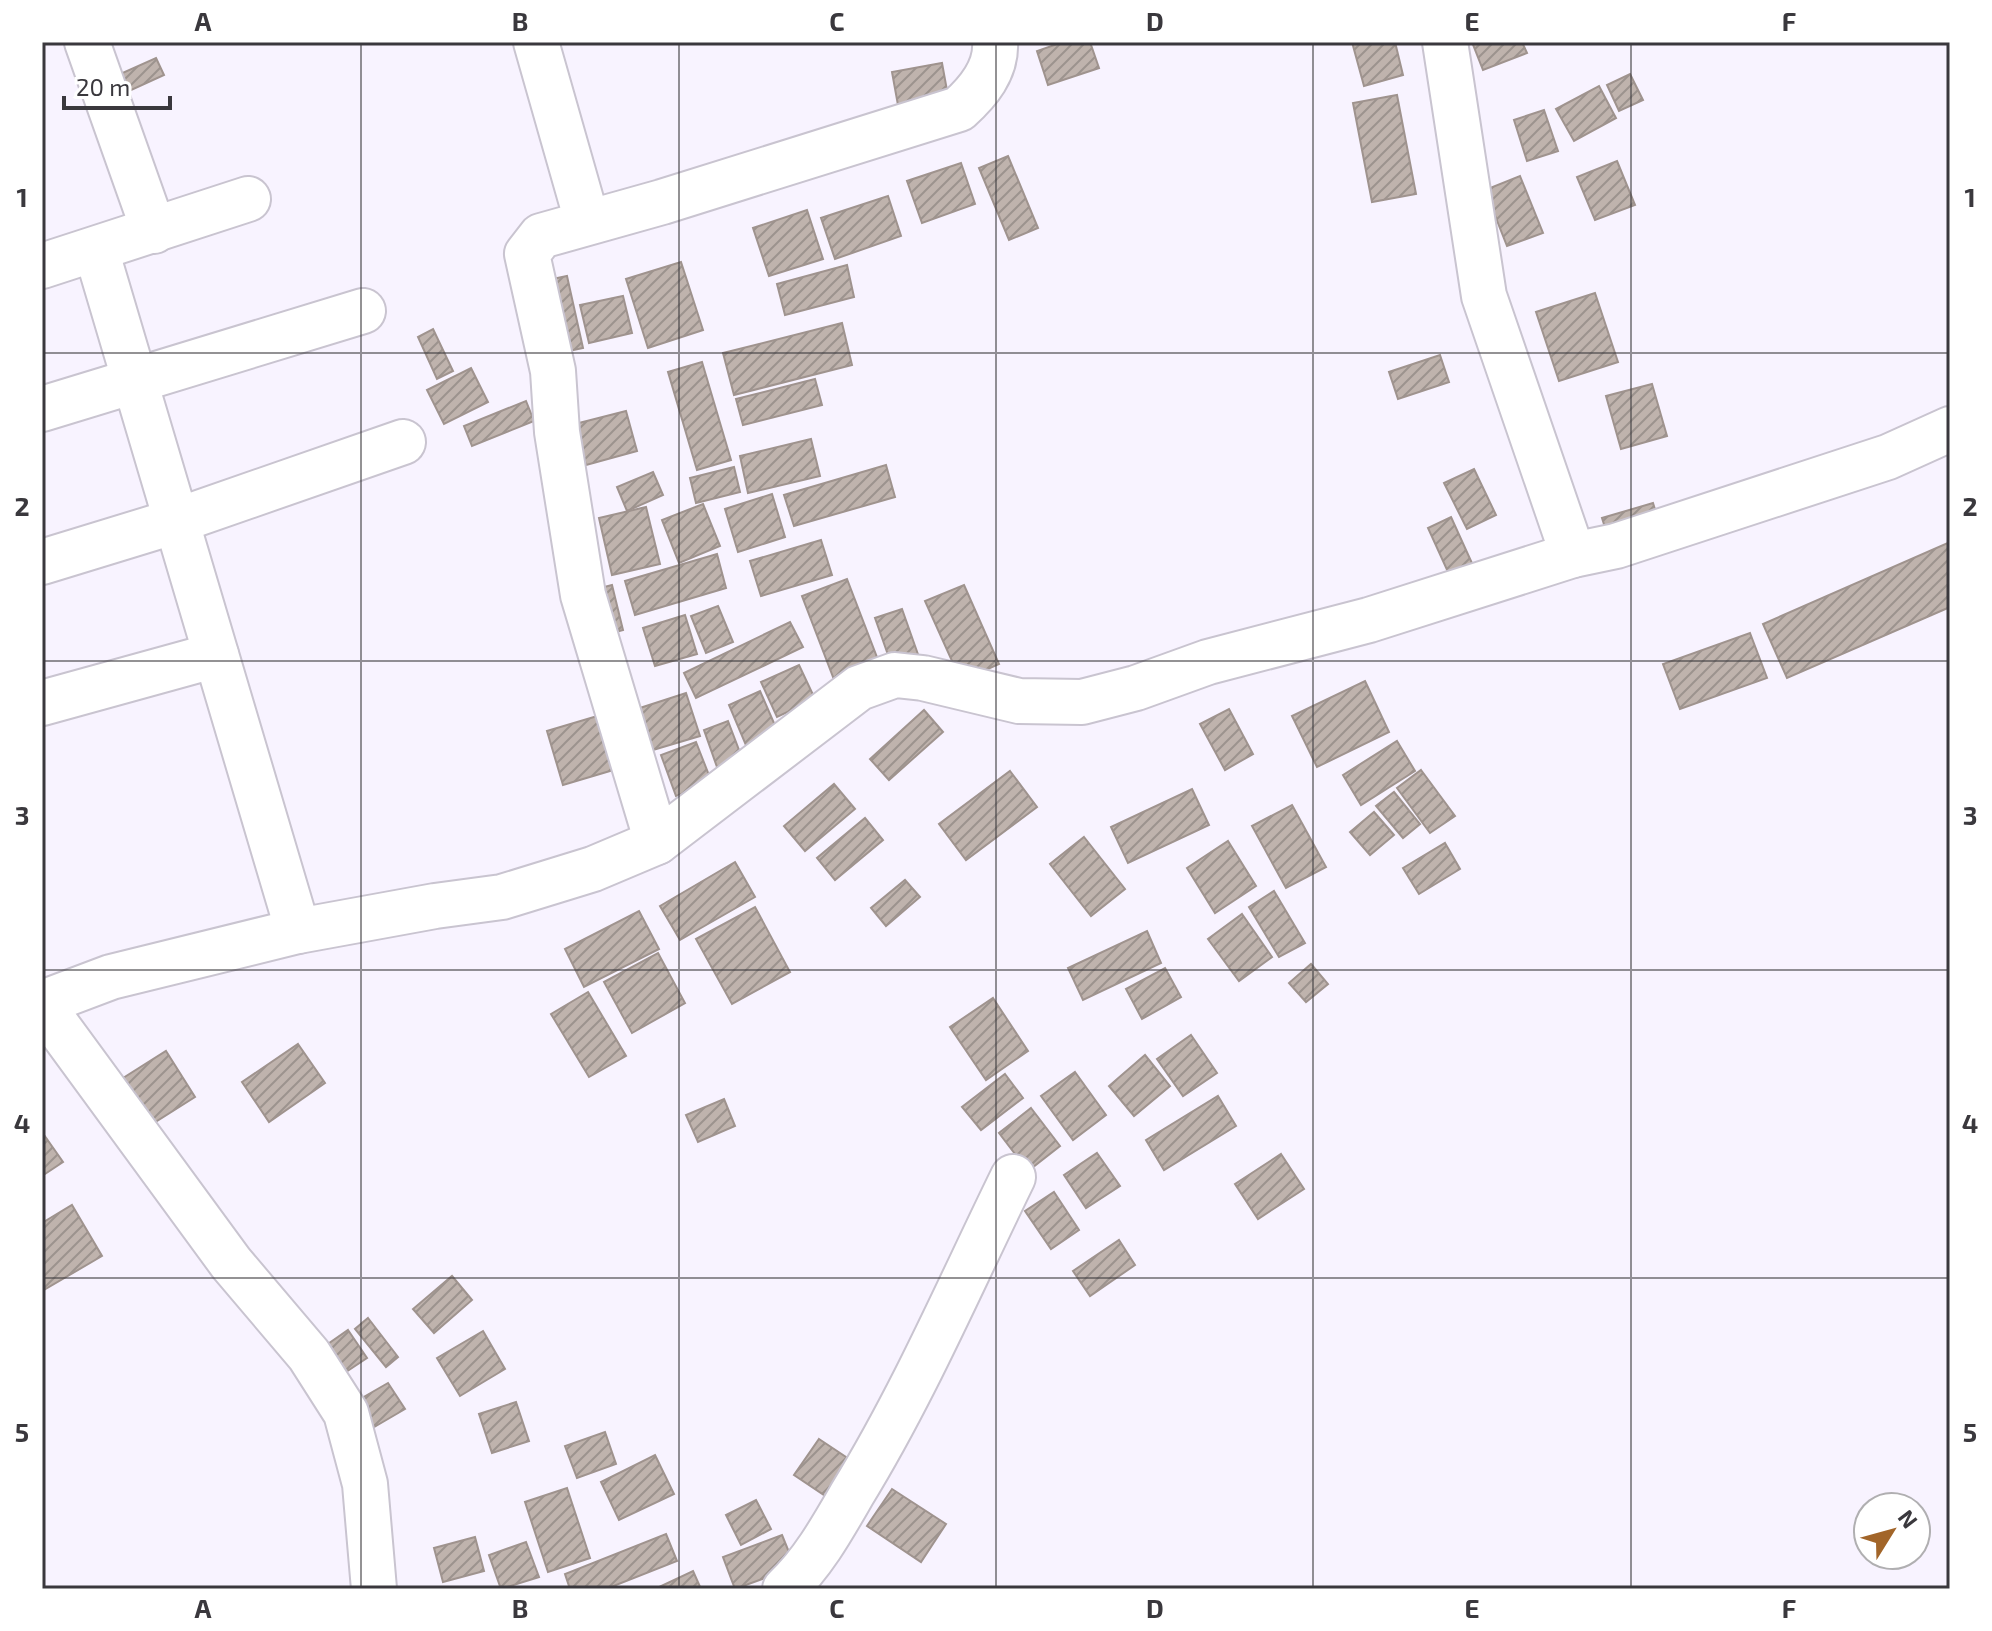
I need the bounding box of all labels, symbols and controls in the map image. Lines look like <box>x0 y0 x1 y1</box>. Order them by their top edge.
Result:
text: A <box>195 5 212 36</box>
text: B <box>512 5 528 36</box>
text: C <box>829 5 845 36</box>
text: D <box>1146 5 1164 36</box>
text: E <box>1464 5 1480 36</box>
text: F <box>1782 5 1796 36</box>
scale bar <box>64 60 170 110</box>
text: 20 m <box>76 72 130 101</box>
text: 1 <box>16 181 28 212</box>
text: 1 <box>1964 181 1976 212</box>
text: 2 <box>14 490 30 521</box>
text: 2 <box>1962 490 1978 521</box>
text: 3 <box>15 799 29 830</box>
text: 3 <box>1963 799 1977 830</box>
text: 4 <box>14 1107 30 1138</box>
text: 4 <box>1962 1107 1978 1138</box>
text: 5 <box>15 1416 29 1447</box>
text: 5 <box>1963 1416 1977 1447</box>
north arrow <box>1852 1491 1932 1571</box>
text: N <box>1894 1504 1924 1533</box>
text: A <box>195 1592 212 1623</box>
text: B <box>512 1592 528 1623</box>
text: C <box>829 1592 845 1623</box>
text: D <box>1146 1592 1164 1623</box>
text: E <box>1464 1592 1480 1623</box>
text: F <box>1782 1592 1796 1623</box>

